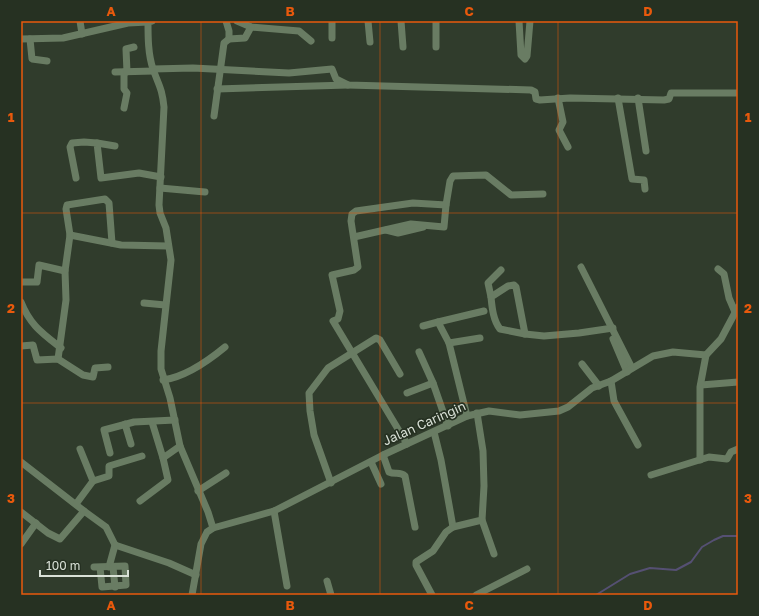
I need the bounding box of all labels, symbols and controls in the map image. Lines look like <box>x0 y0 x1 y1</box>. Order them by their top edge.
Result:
text: A <box>106 3 116 19</box>
text: B <box>285 3 295 19</box>
text: C <box>464 3 474 19</box>
text: D <box>643 3 653 19</box>
text: 1 <box>8 109 15 125</box>
text: 1 <box>745 109 752 125</box>
text: 2 <box>7 300 15 316</box>
text: 2 <box>744 300 752 316</box>
street label: Jalan Caringin <box>380 397 468 449</box>
text: 3 <box>7 490 15 506</box>
text: 3 <box>744 490 752 506</box>
scale bar <box>40 552 128 578</box>
text: 100 m <box>46 558 80 573</box>
text: A <box>106 597 116 613</box>
text: B <box>285 597 295 613</box>
text: C <box>464 597 474 613</box>
text: D <box>643 597 653 613</box>

